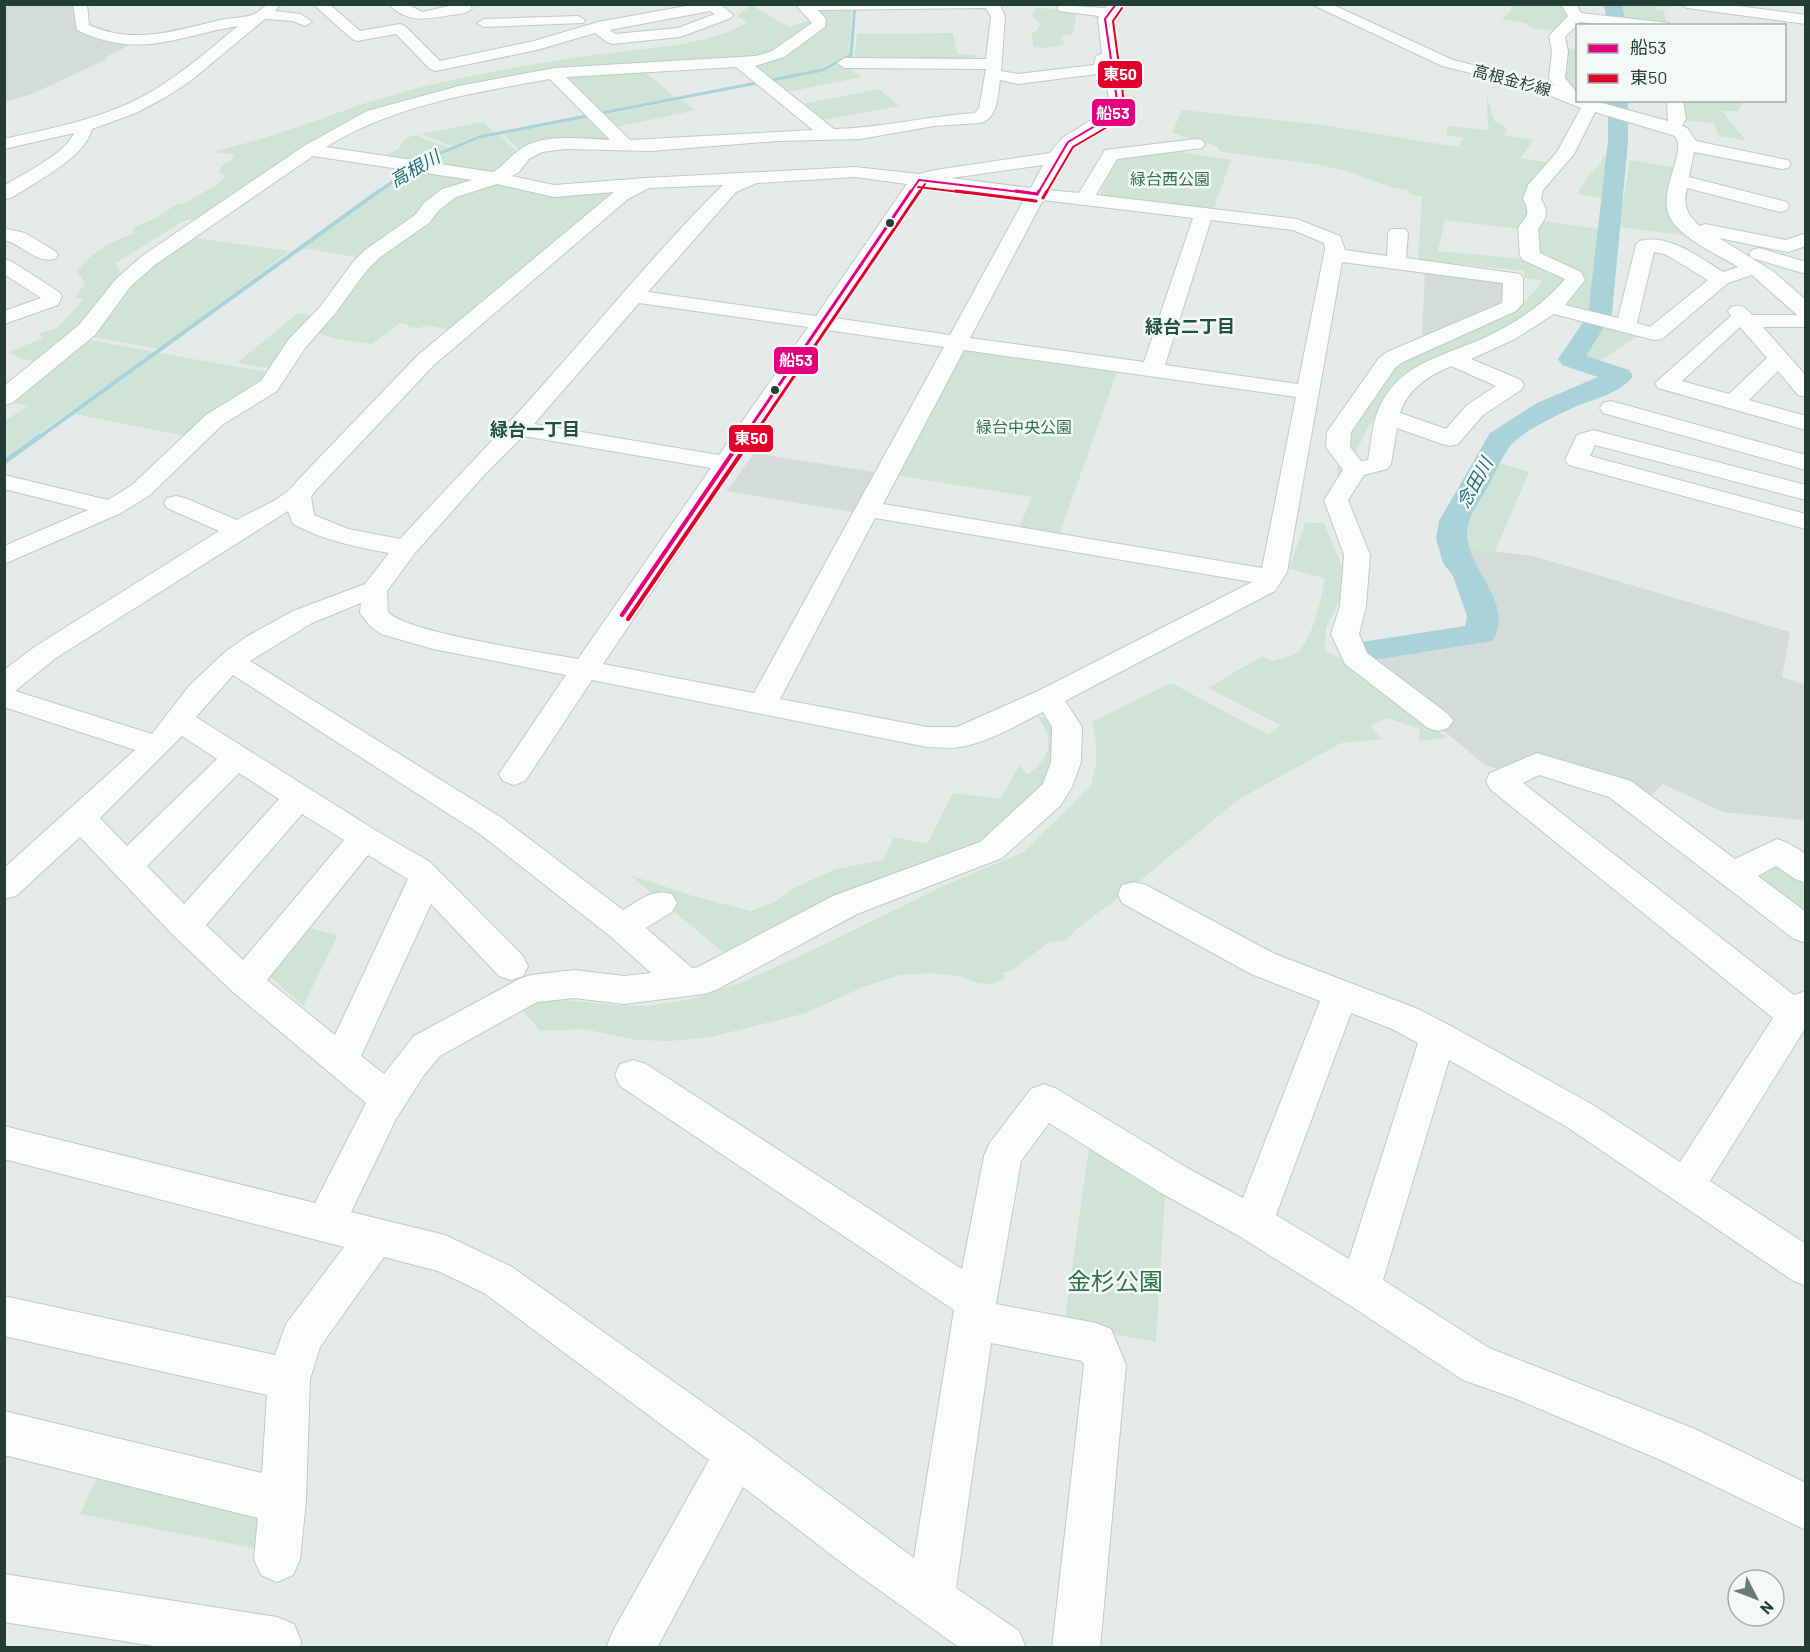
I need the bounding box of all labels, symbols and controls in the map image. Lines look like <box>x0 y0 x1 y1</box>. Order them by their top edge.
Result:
legend <box>1576 24 1786 102</box>
text: 船53 <box>1630 36 1667 58</box>
line badge: 東50 <box>1097 60 1143 89</box>
street label: 高根金杉線 <box>1471 60 1553 99</box>
text: 東50 <box>1103 64 1137 83</box>
text: 東50 <box>1630 66 1667 88</box>
line badge: 船53 <box>1091 98 1136 127</box>
text: 船53 <box>1096 103 1130 122</box>
water label: 高根川 <box>386 144 445 191</box>
park label: 緑台西公園 <box>1130 169 1210 188</box>
unlabelled marker <box>884 217 896 229</box>
district label: 緑台二丁目 <box>1145 315 1235 337</box>
line badge: 船53 <box>773 346 819 375</box>
text: 船53 <box>779 350 813 369</box>
unlabelled marker <box>769 384 781 396</box>
park label: 緑台中央公園 <box>976 417 1072 436</box>
district label: 緑台一丁目 <box>490 418 580 440</box>
line badge: 東50 <box>728 424 774 453</box>
text: 東50 <box>734 428 768 447</box>
water label: 念田川 <box>1451 452 1498 511</box>
park label: 金杉公園 <box>1067 1266 1163 1295</box>
north arrow <box>1726 1568 1786 1628</box>
text: N <box>1757 1598 1778 1619</box>

